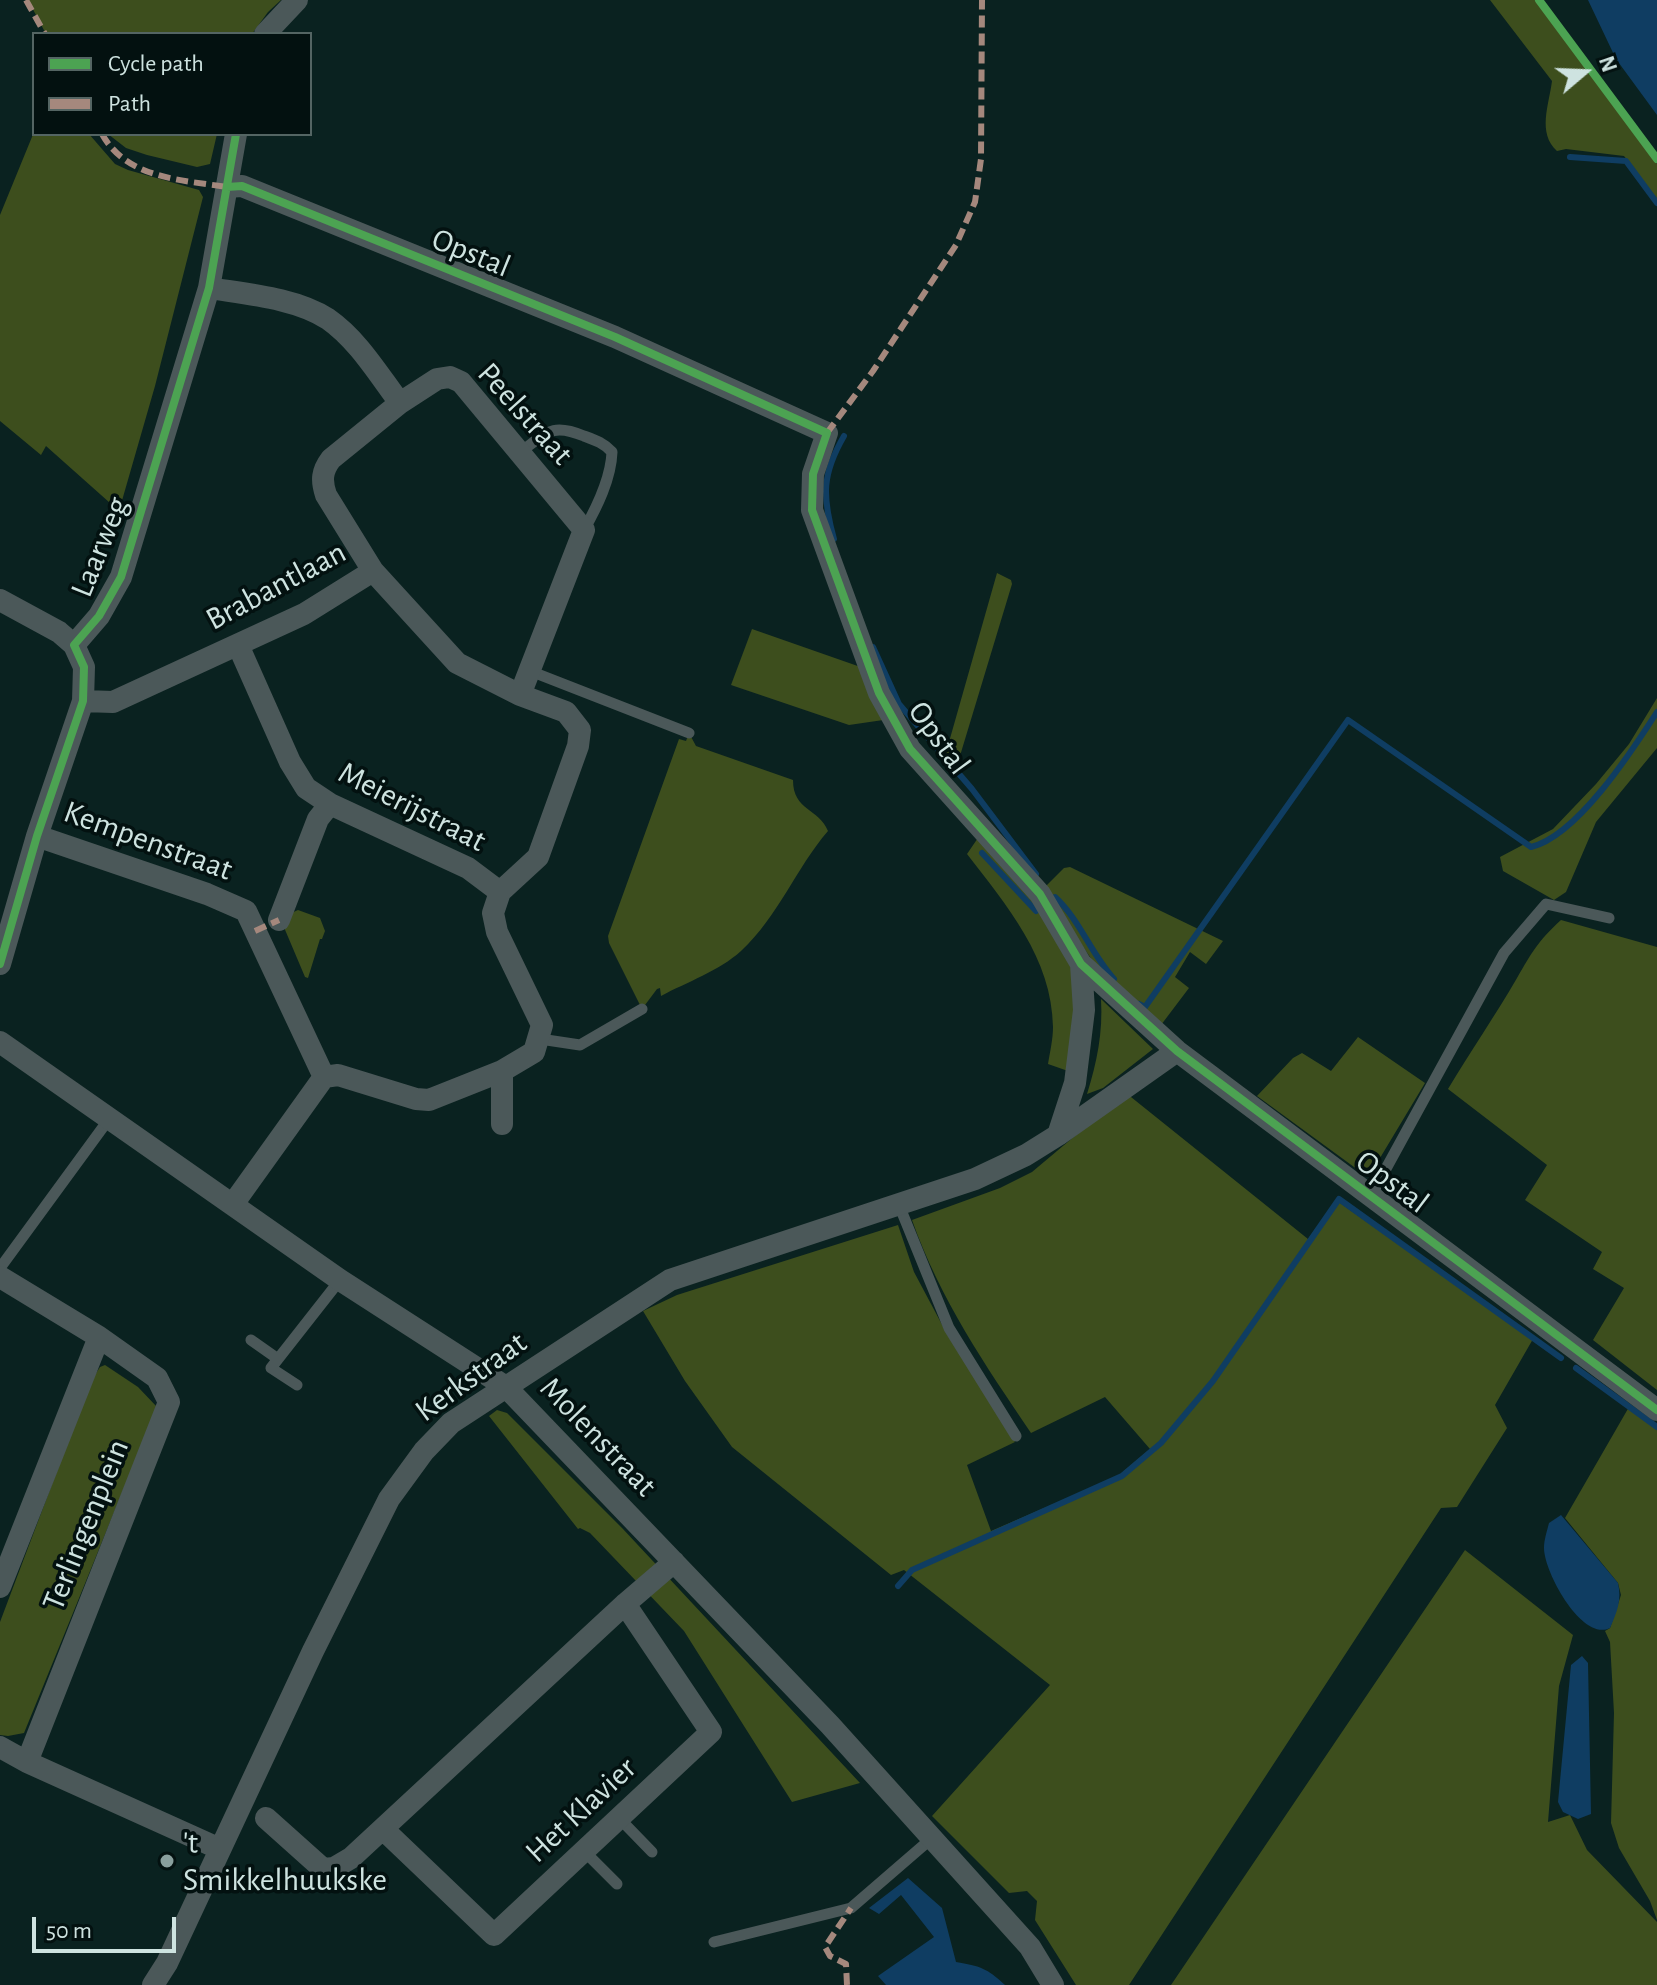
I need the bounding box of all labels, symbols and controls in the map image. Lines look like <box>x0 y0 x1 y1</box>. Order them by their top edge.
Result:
legend <box>32 32 312 136</box>
north arrow <box>1545 32 1625 112</box>
text: Cycle path <box>108 52 204 76</box>
text: N <box>1595 53 1621 75</box>
text: Path <box>108 92 151 116</box>
street label: Opstal <box>426 220 516 286</box>
street label: Peelstraat <box>469 355 581 473</box>
street label: Laarweg <box>63 491 137 603</box>
street label: Brabantlaan <box>199 533 353 639</box>
street label: Opstal <box>900 694 978 782</box>
street label: Meierijstraat <box>332 754 492 860</box>
street label: Kempenstraat <box>58 793 238 889</box>
street label: Opstal <box>1348 1142 1436 1222</box>
street label: Kerkstraat <box>408 1324 534 1430</box>
street label: Molenstraat <box>532 1369 664 1505</box>
street label: Terlingenplein <box>34 1434 138 1616</box>
street label: Het Klavier <box>518 1749 644 1871</box>
place label: 't Smikkelhuukske <box>183 1824 387 1899</box>
marker: 't Smikkelhuukske <box>158 1852 176 1870</box>
scale bar <box>36 1901 180 1951</box>
text: 50 m <box>46 1919 92 1943</box>

